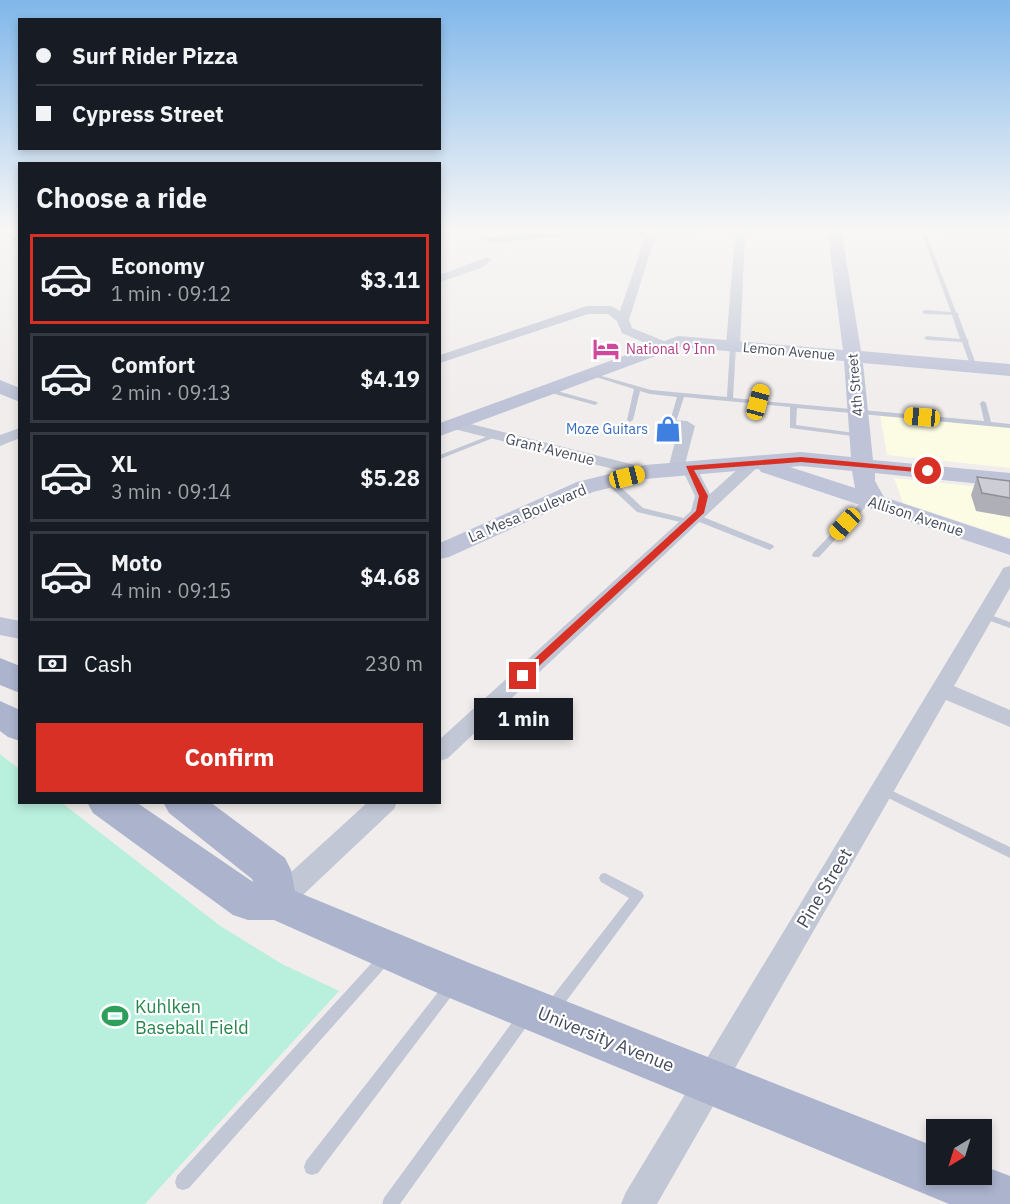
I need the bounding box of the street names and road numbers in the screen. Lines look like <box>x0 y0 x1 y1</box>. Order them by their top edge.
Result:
street label: Lemon Avenue <box>742 338 836 364</box>
street label: 4th Street <box>843 353 867 417</box>
street label: Grant Avenue <box>503 429 597 469</box>
street label: La Mesa Boulevard <box>465 480 589 546</box>
street label: Allison Avenue <box>866 492 966 540</box>
street label: Pine Street <box>791 844 857 932</box>
street label: University Avenue <box>534 1001 678 1077</box>

